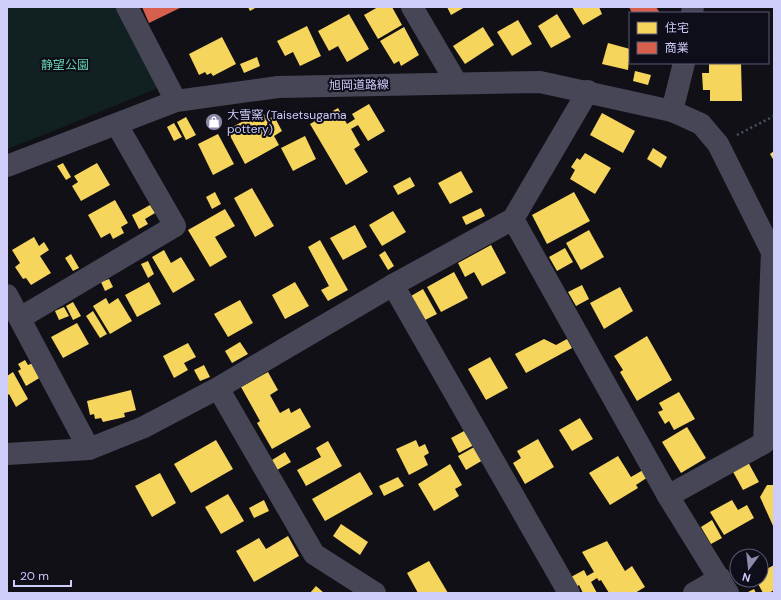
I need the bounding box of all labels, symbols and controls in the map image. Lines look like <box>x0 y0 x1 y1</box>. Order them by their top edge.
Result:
legend <box>629 12 769 64</box>
text: 住宅 <box>665 20 689 36</box>
text: 商業 <box>665 40 689 56</box>
park label: 静望公園 <box>41 57 89 73</box>
street label: 旭岡道路線 <box>329 76 389 94</box>
place label: 大雪窯 (Taisetsugama pottery) <box>227 107 347 137</box>
shop icon: 大雪窯 (Taisetsugama pottery) <box>204 112 224 132</box>
north arrow <box>729 548 769 588</box>
scale bar <box>14 562 71 588</box>
text: 20 m <box>20 568 49 584</box>
text: N <box>741 570 752 585</box>

